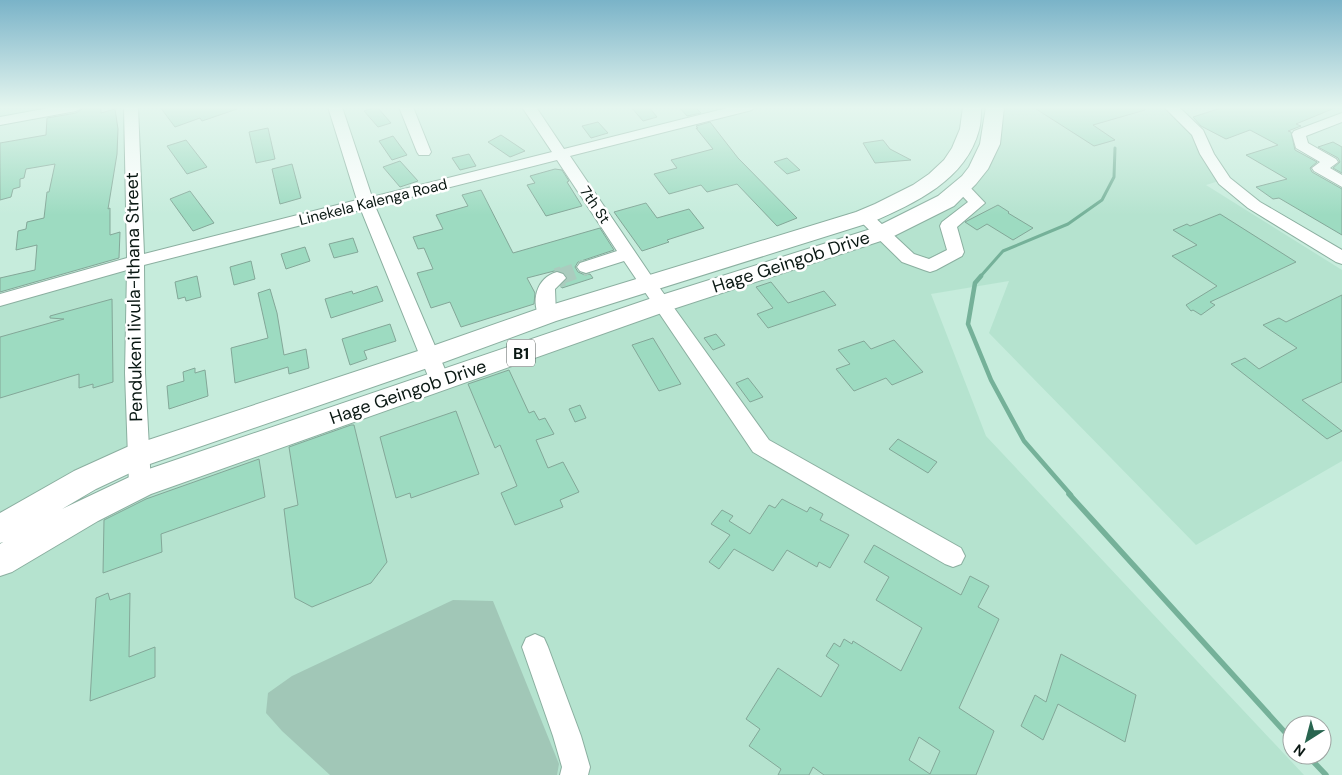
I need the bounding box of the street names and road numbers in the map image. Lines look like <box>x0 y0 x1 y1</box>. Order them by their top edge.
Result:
street label: Pendukeni Iivula-Ithana Street <box>120 172 148 422</box>
street label: Linekela Kalenga Road <box>297 174 449 230</box>
street label: 7th St <box>575 182 615 228</box>
street label: Hage Geingob Drive <box>709 225 873 299</box>
road number: B1 <box>507 339 535 366</box>
street label: Hage Geingob Drive <box>326 354 490 430</box>

